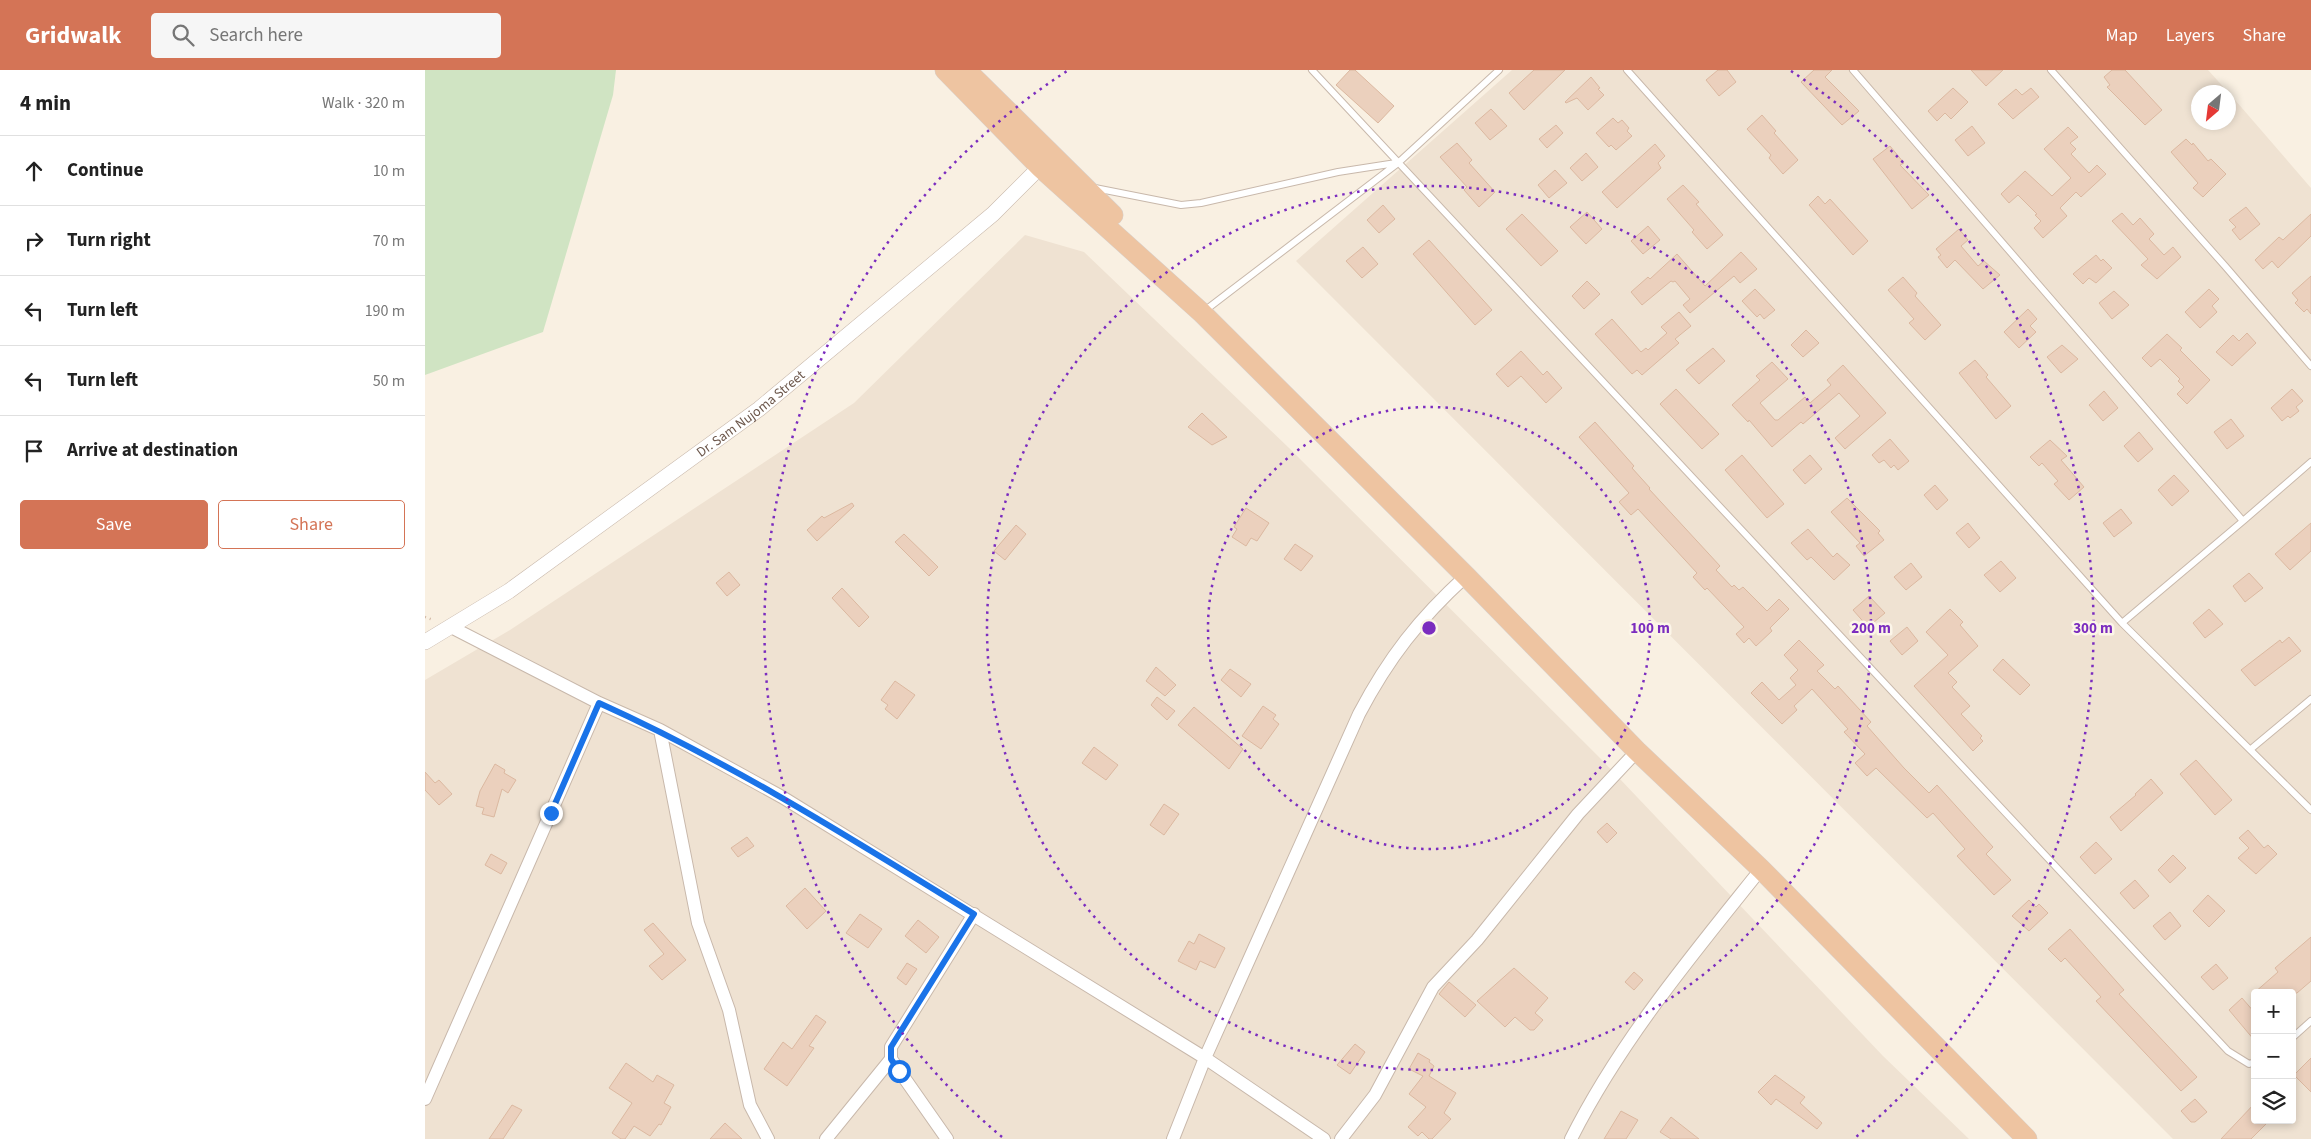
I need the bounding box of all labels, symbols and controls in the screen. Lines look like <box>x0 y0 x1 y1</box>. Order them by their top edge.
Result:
search box <box>151 13 501 58</box>
text: Gridwalk <box>25 18 121 53</box>
icon: search <box>169 21 197 49</box>
text: Search here <box>209 22 303 49</box>
text: Map <box>2106 23 2138 48</box>
text: Layers <box>2166 23 2215 48</box>
text: Share <box>2243 23 2286 48</box>
north arrow <box>2191 85 2236 130</box>
text: 4 min <box>20 88 71 118</box>
text: Walk · 320 m <box>322 92 405 114</box>
icon: ahead <box>20 157 48 185</box>
text: Continue <box>67 157 144 184</box>
text: 10 m <box>373 160 405 182</box>
icon: right <box>20 227 48 255</box>
text: Turn right <box>67 227 151 254</box>
text: 70 m <box>373 230 405 252</box>
icon: left <box>20 297 48 325</box>
text: Turn left <box>67 297 138 324</box>
text: 190 m <box>365 300 405 322</box>
street label: Dr. Sam Nujoma Street <box>693 366 810 462</box>
icon: left <box>20 367 48 395</box>
text: Turn left <box>67 367 138 394</box>
text: 50 m <box>373 370 405 392</box>
icon: arrive <box>20 437 48 465</box>
text: Arrive at destination <box>67 437 238 464</box>
button: Save <box>20 500 208 549</box>
button: Share <box>218 500 405 549</box>
text: 100 m <box>1630 618 1670 639</box>
text: 200 m <box>1851 618 1891 639</box>
text: 300 m <box>2073 618 2113 639</box>
centre of rings <box>1420 619 1438 637</box>
route end <box>540 802 563 825</box>
map controls <box>2251 989 2296 1124</box>
button: + <box>2251 989 2296 1034</box>
button: − <box>2251 1034 2296 1079</box>
route start <box>888 1060 911 1083</box>
button: layers <box>2251 1079 2296 1124</box>

